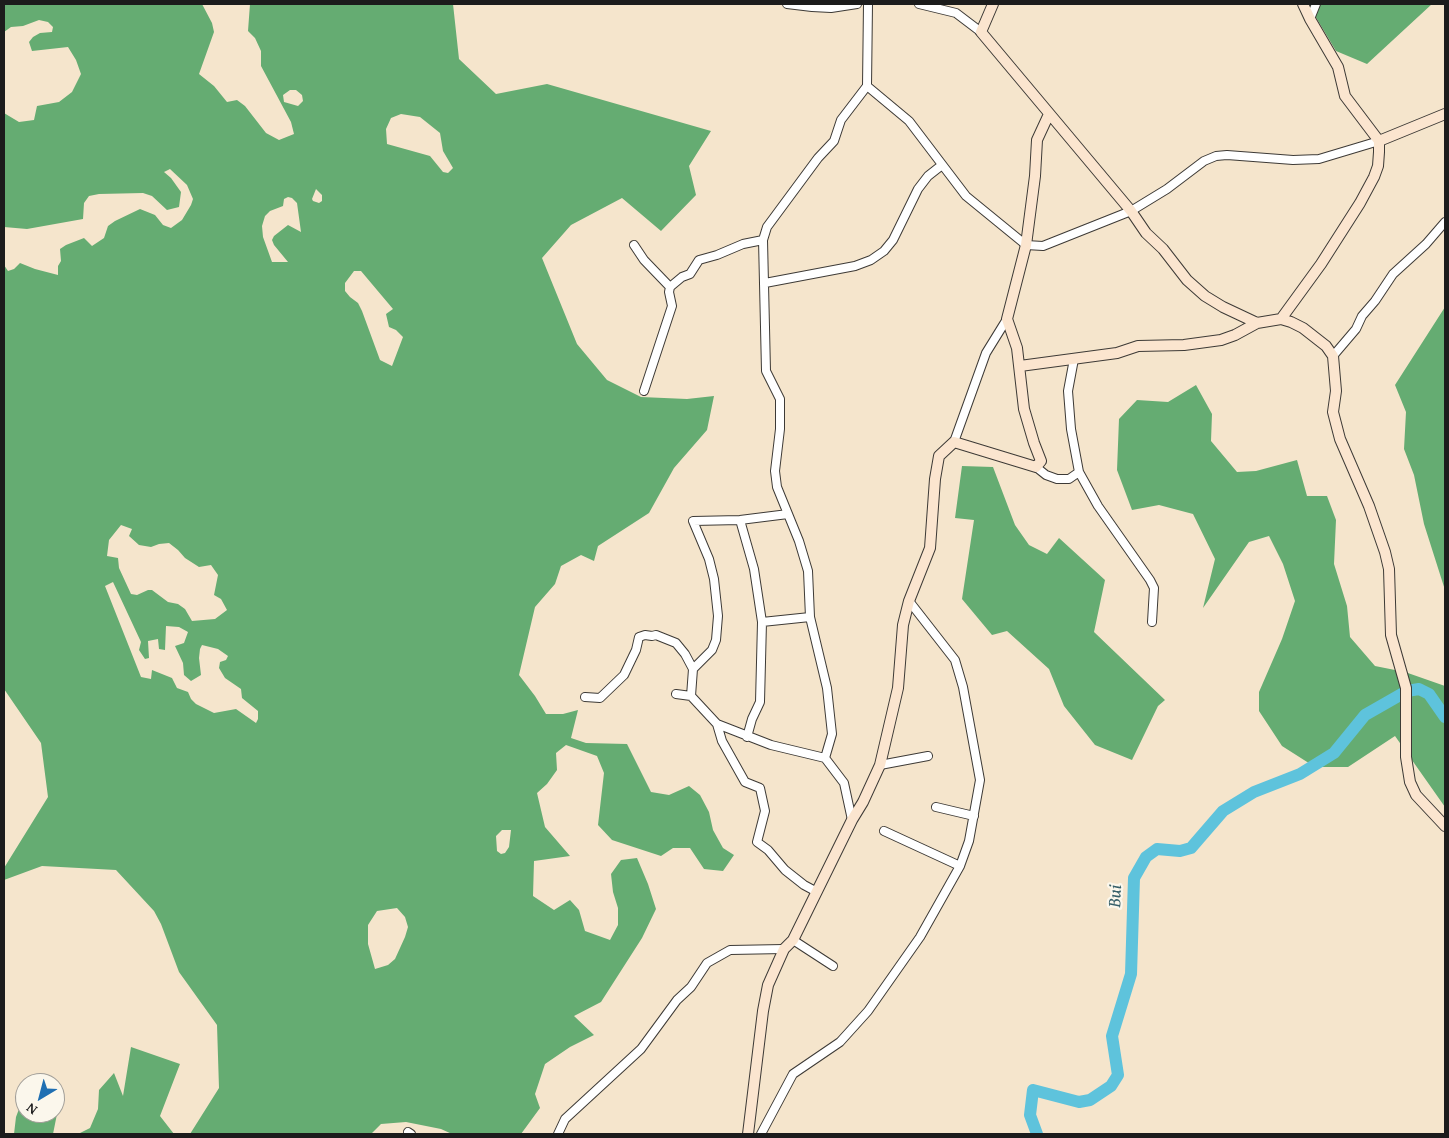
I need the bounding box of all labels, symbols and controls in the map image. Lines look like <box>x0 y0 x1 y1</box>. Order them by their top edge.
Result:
water label: Bui <box>1105 884 1127 908</box>
north arrow <box>15 1073 65 1123</box>
text: N <box>22 1098 41 1120</box>

